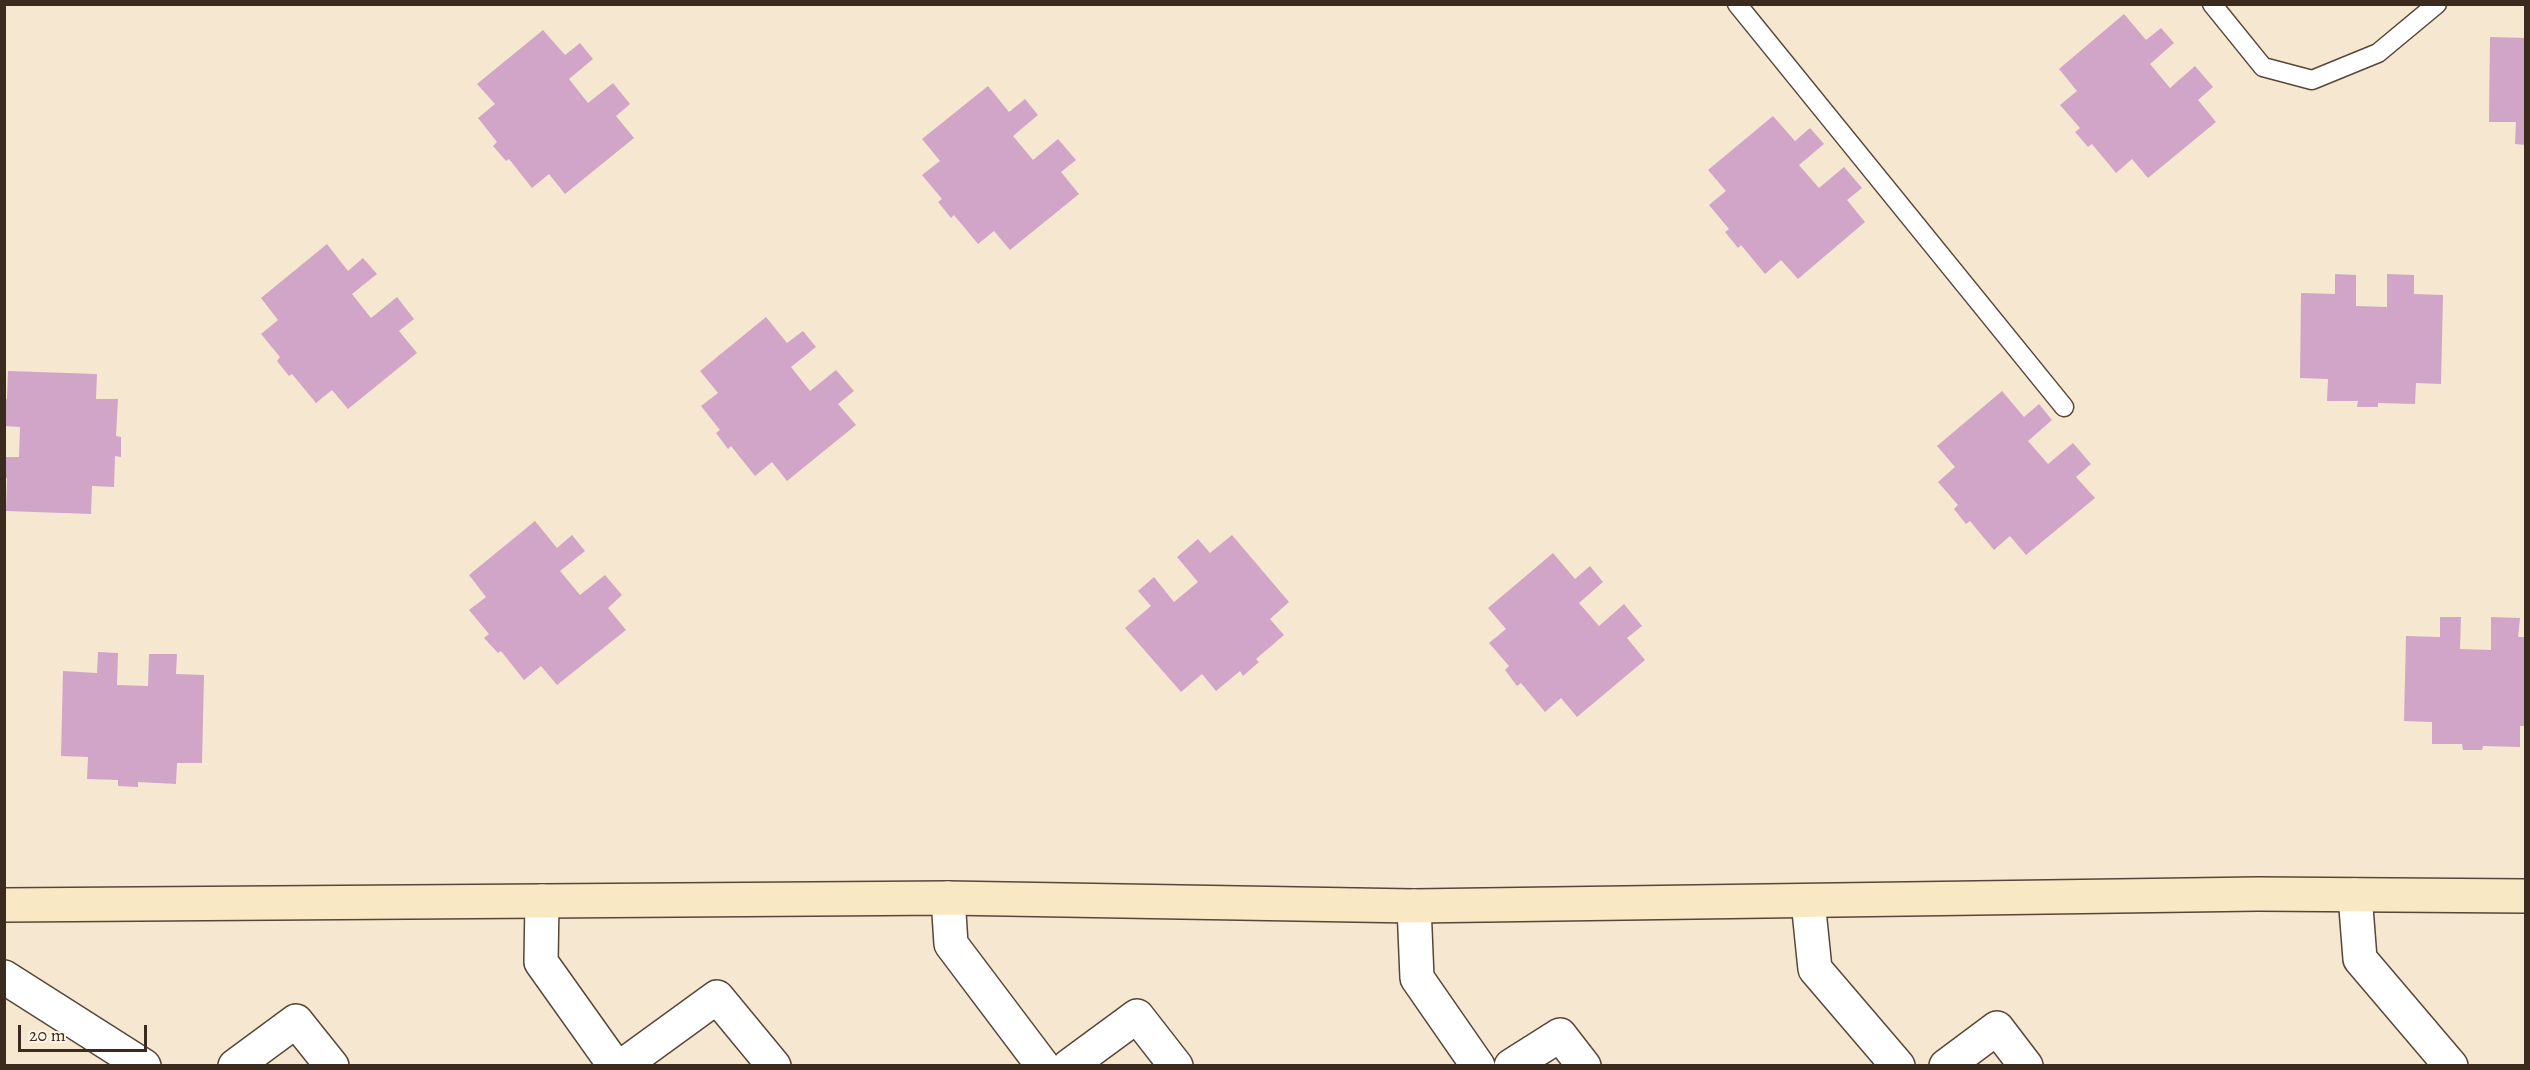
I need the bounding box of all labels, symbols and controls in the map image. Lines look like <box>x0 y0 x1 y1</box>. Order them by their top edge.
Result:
scale bar <box>21 1013 150 1051</box>
text: 20 m <box>29 1023 66 1047</box>

